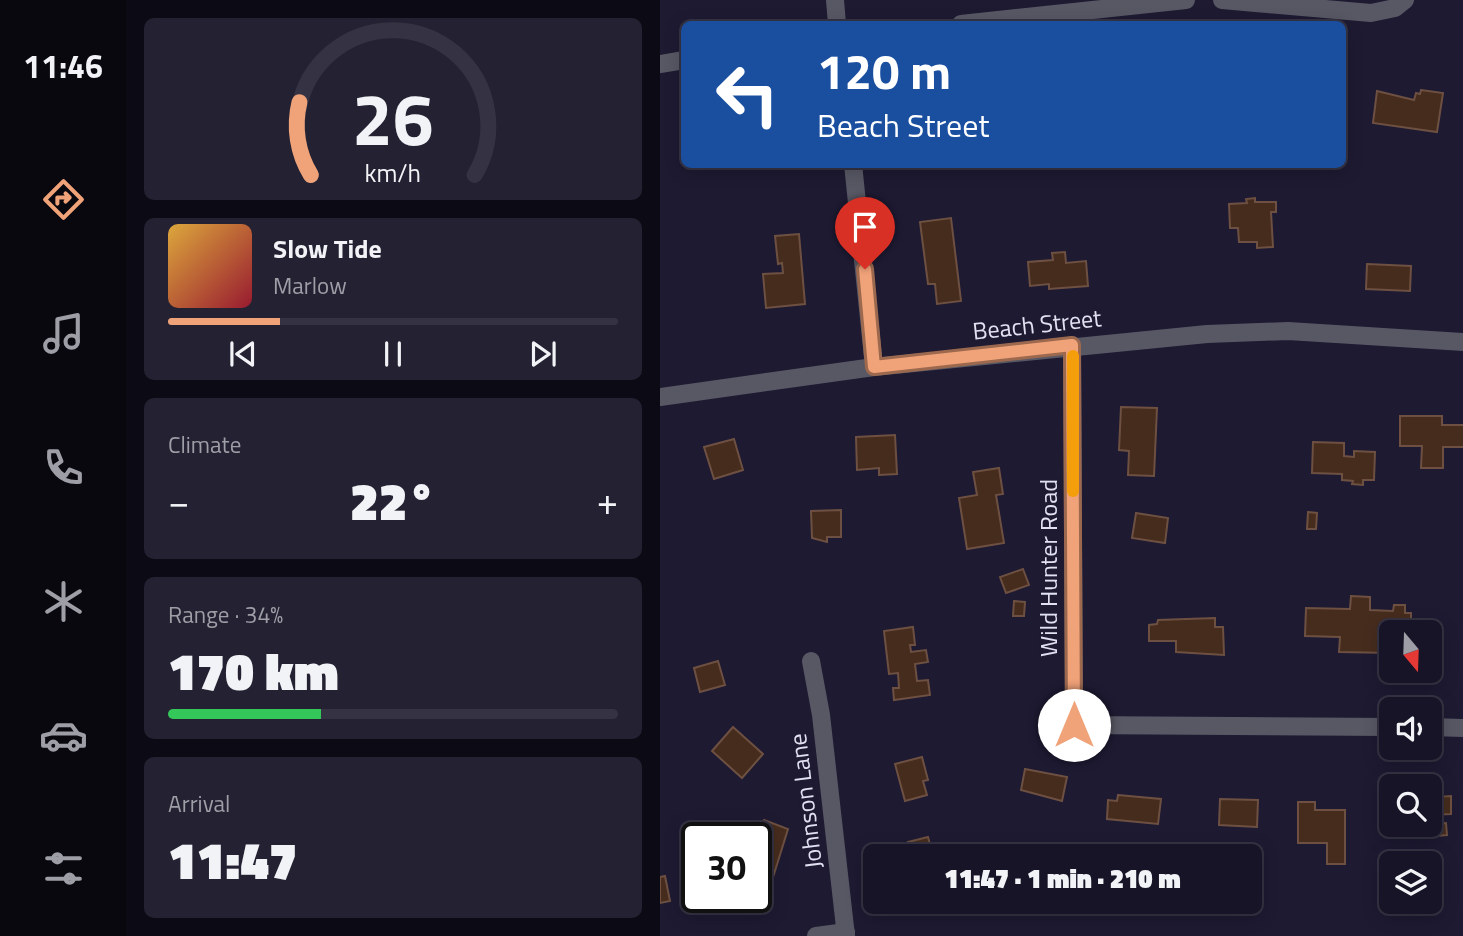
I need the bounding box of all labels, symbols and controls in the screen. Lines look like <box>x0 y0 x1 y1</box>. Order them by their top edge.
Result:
text: 120 m <box>817 33 951 108</box>
text: 11:46 <box>23 42 103 90</box>
icon: left <box>702 49 793 140</box>
text: 26 <box>352 63 434 173</box>
text: Beach Street <box>817 101 990 149</box>
text: km/h <box>365 154 421 192</box>
icon: directions <box>39 175 88 224</box>
pin <box>835 197 895 269</box>
icon: arrive <box>846 208 884 246</box>
text: Slow Tide <box>273 229 382 268</box>
text: Marlow <box>273 268 347 303</box>
street label: Beach Street <box>971 299 1104 349</box>
icon: music <box>39 309 88 358</box>
icon: previous <box>224 335 262 373</box>
icon: pause <box>374 335 412 373</box>
icon: next <box>524 335 562 373</box>
text: Climate <box>168 427 241 462</box>
icon: phone <box>39 443 88 492</box>
text: 22° <box>350 461 436 540</box>
text: − <box>168 472 189 530</box>
text: + <box>597 472 618 530</box>
street label: Wild Hunter Road <box>1030 479 1066 657</box>
icon: climate <box>39 577 88 626</box>
text: Range · 34% <box>168 597 283 632</box>
north arrow <box>1379 620 1442 682</box>
map controls <box>1379 620 1442 914</box>
text: 170 km <box>168 631 339 710</box>
position arrow <box>1037 688 1111 762</box>
button: sound <box>1379 697 1442 760</box>
icon: car <box>39 711 88 760</box>
street label: Johnson Lane <box>779 732 831 871</box>
button: search <box>1379 774 1442 837</box>
text: Arrival <box>168 786 230 821</box>
text: 11:47 <box>168 820 297 899</box>
speed limit sign: 30 <box>681 822 772 913</box>
icon: filters <box>39 844 88 893</box>
button: layers <box>1379 851 1442 914</box>
text: 11:47 · 1 min · 210 m <box>944 859 1181 898</box>

